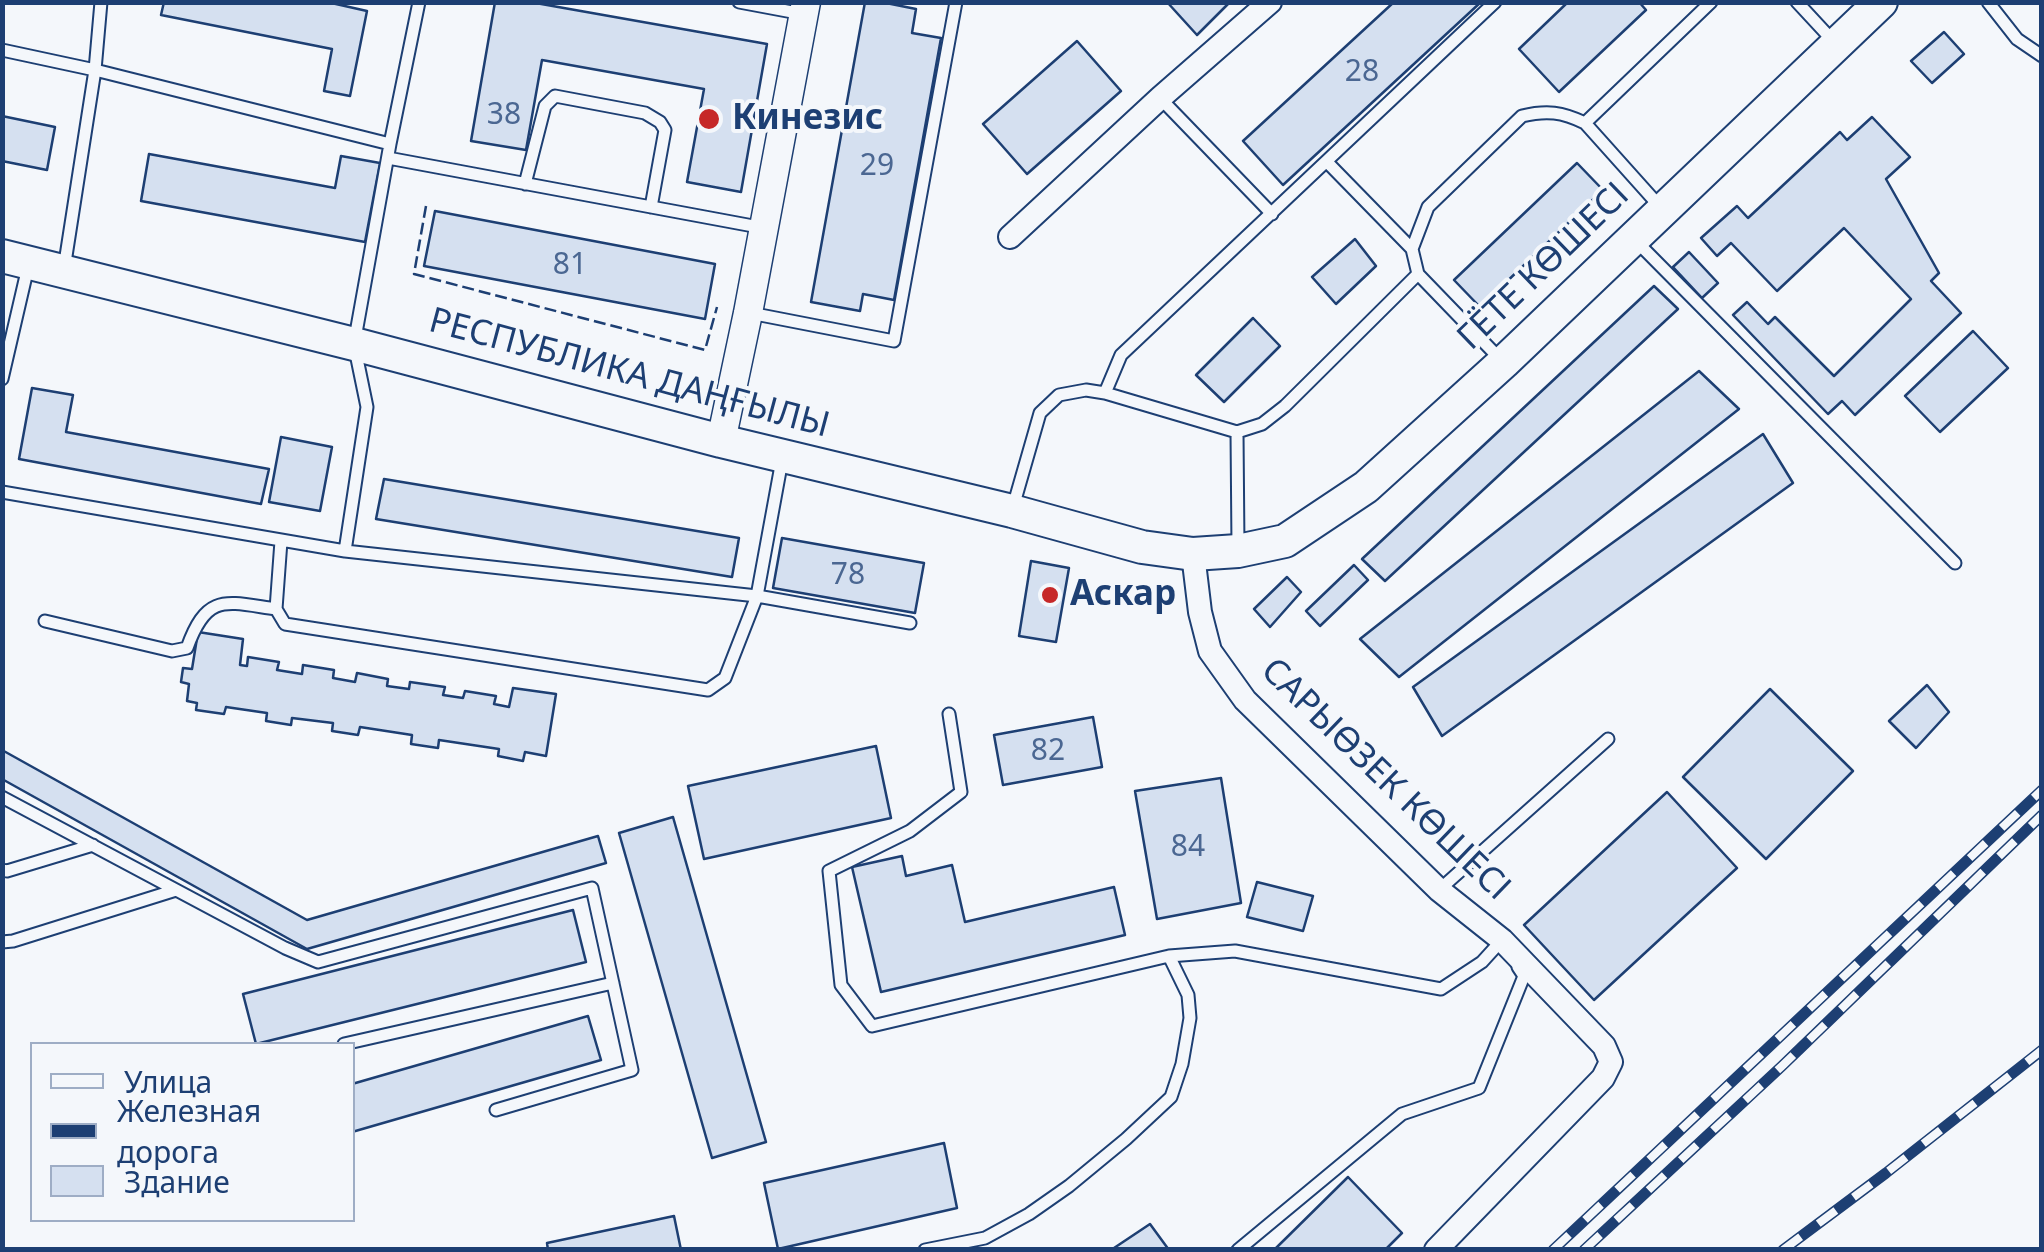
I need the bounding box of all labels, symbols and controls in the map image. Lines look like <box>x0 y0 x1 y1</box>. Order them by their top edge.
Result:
house number: 28 <box>1345 54 1379 90</box>
house number: 38 <box>487 97 521 133</box>
place label: Кинезис <box>732 98 883 140</box>
marker: Кинезис <box>696 106 722 132</box>
house number: 29 <box>860 148 894 184</box>
street label: ГЁТЕ КӨШЕСІ <box>1450 175 1638 359</box>
house number: 81 <box>553 247 587 283</box>
street label: РЕСПУБЛИКА ДАҢҒЫЛЫ <box>424 300 834 448</box>
house number: 78 <box>831 557 865 593</box>
place label: Аскар <box>1070 574 1176 616</box>
marker: Аскар <box>1039 584 1061 606</box>
street label: САРЫӨЗЕК КӨШЕСІ <box>1252 650 1518 910</box>
house number: 82 <box>1031 733 1065 769</box>
house number: 84 <box>1171 829 1205 865</box>
legend <box>30 1042 355 1222</box>
text: Улица <box>124 1061 212 1102</box>
text: Железная дорога <box>117 1090 261 1172</box>
text: Здание <box>124 1161 230 1202</box>

